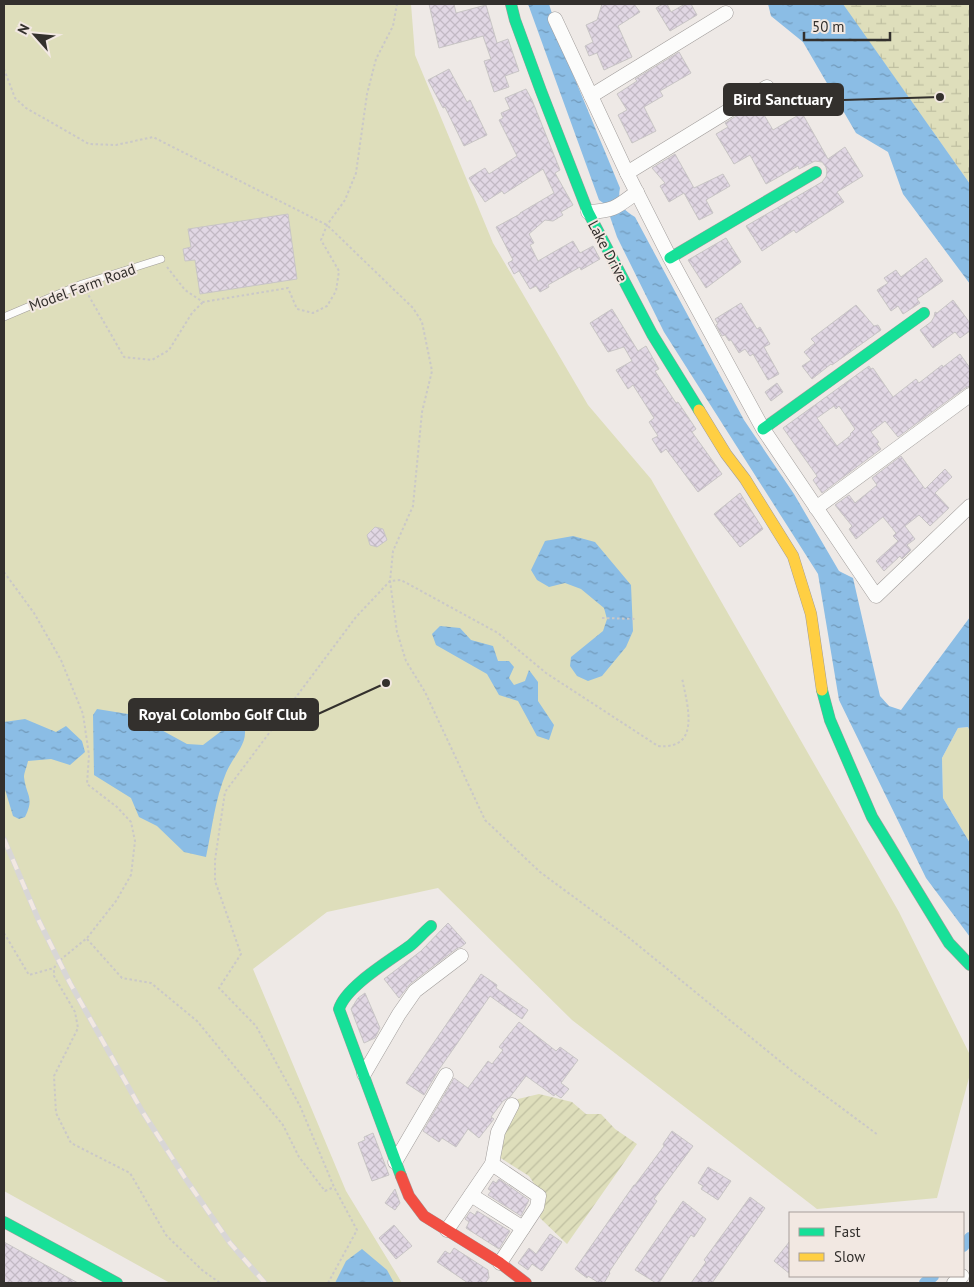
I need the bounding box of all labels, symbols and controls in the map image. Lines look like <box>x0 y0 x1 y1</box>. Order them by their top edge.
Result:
north arrow <box>10 10 60 60</box>
scale bar <box>804 10 890 42</box>
text: 50 m <box>812 17 845 36</box>
text: N <box>13 21 34 37</box>
callout: Bird Sanctuary <box>724 84 843 115</box>
text: Bird Sanctuary <box>733 89 833 109</box>
street label: Lake Drive <box>584 217 632 285</box>
street label: Model Farm Road <box>26 259 138 315</box>
callout: Royal Colombo Golf Club <box>129 699 318 730</box>
text: Royal Colombo Golf Club <box>139 704 308 724</box>
legend <box>789 1212 964 1277</box>
text: Fast <box>834 1222 861 1241</box>
text: Slow <box>834 1247 865 1266</box>

